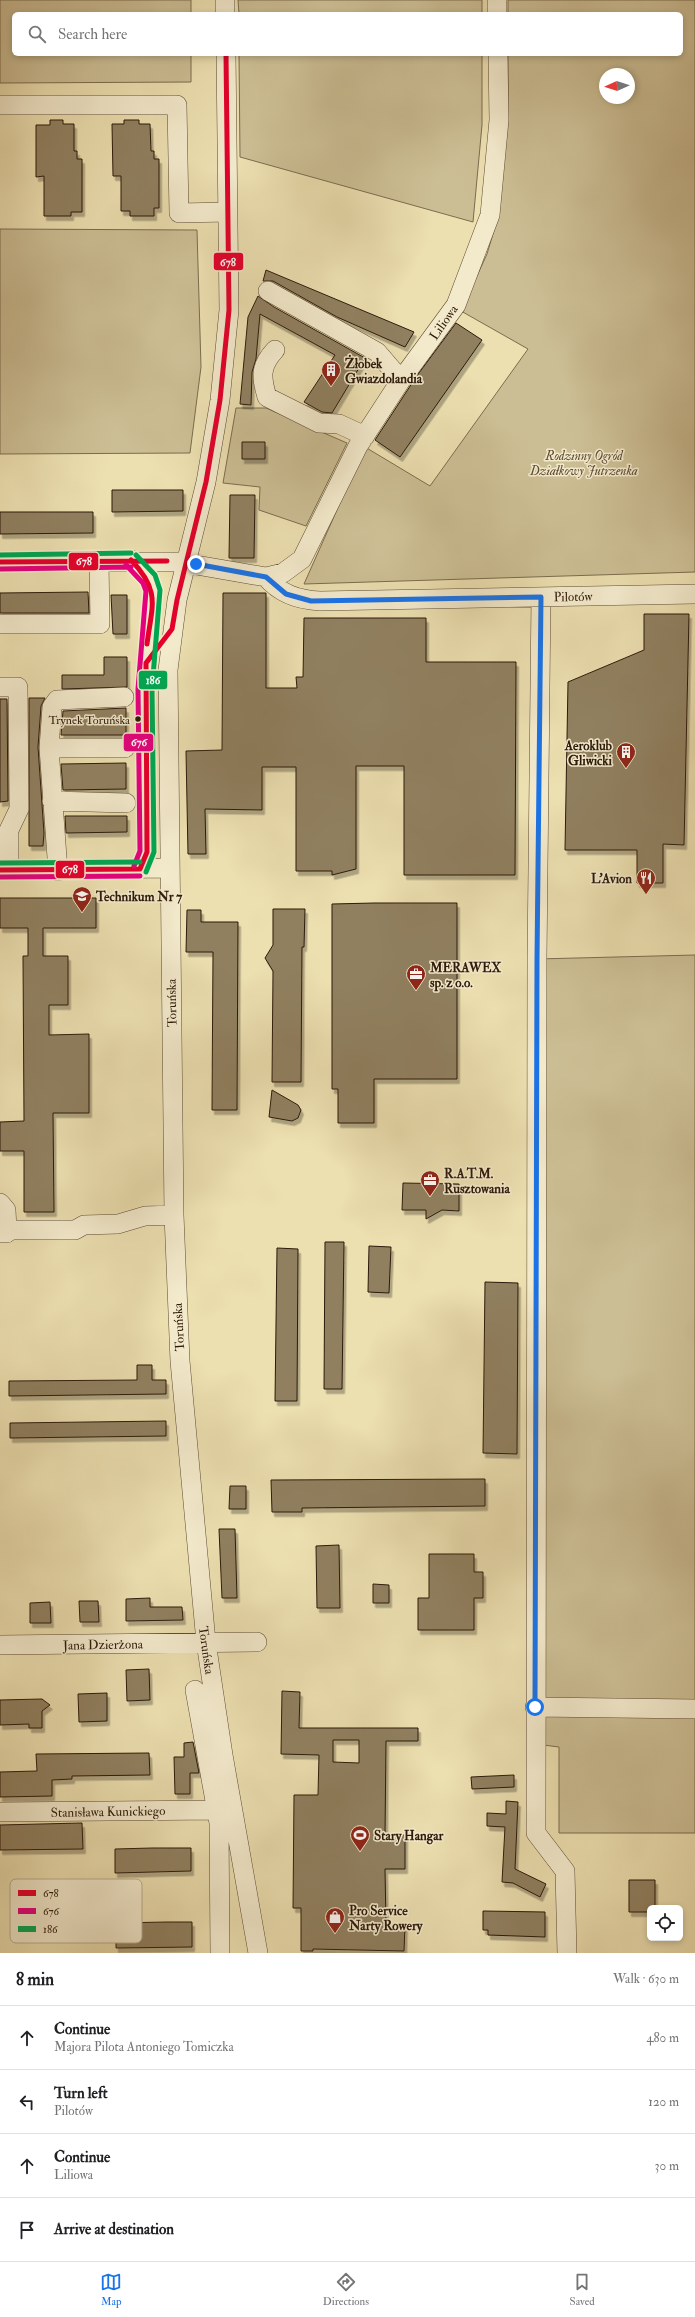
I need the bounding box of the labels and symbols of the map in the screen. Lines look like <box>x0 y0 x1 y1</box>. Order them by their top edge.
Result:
north arrow <box>599 68 635 104</box>
line badge: 678 <box>213 252 244 271</box>
text: 678 <box>220 256 237 269</box>
street label: Liliowa <box>426 301 462 343</box>
place label: Żłobek Gwiazdolandia <box>345 354 423 387</box>
building icon: Żłobek Gwiazdolandia <box>320 359 342 387</box>
park label: Rodzinny Ogród Działkowy Jutrzenka <box>529 448 638 479</box>
line badge: 678 <box>68 552 99 571</box>
text: 678 <box>76 555 93 568</box>
route end <box>187 555 205 573</box>
street label: Pilotów <box>553 589 594 605</box>
line badge: 186 <box>138 670 168 690</box>
text: 186 <box>146 674 162 687</box>
place label: Trynek Toruńska <box>48 713 131 728</box>
marker: Trynek Toruńska <box>133 714 143 724</box>
line badge: 676 <box>123 733 154 752</box>
text: 676 <box>131 736 149 749</box>
place label: Aeroklub Gliwicki <box>564 738 613 769</box>
building icon: Aeroklub Gliwicki <box>615 741 637 769</box>
line badge: 678 <box>55 860 85 879</box>
text: 678 <box>62 863 79 876</box>
restaurant icon: L'Avion <box>635 867 657 895</box>
place label: L'Avion <box>591 871 632 887</box>
school or university icon: Technikum Nr 7 <box>71 885 93 913</box>
place label: Technikum Nr 7 <box>95 889 183 905</box>
place label: MERAWEX sp. z o.o. <box>429 960 502 992</box>
office icon: MERAWEX sp. z o.o. <box>405 963 427 991</box>
street label: Toruńska <box>164 978 180 1027</box>
place label: R.A.T.M. Rusztowania <box>444 1166 510 1197</box>
office icon: R.A.T.M. Rusztowania <box>419 1169 441 1197</box>
street label: Toruńska <box>170 1302 188 1352</box>
street label: Toruńska <box>195 1625 217 1676</box>
street label: Jana Dzierżona <box>62 1636 144 1654</box>
route start <box>526 1698 544 1716</box>
street label: Stanisława Kunickiego <box>51 1803 165 1821</box>
sports icon: Stary Hangar <box>349 1824 371 1852</box>
place label: Stary Hangar <box>374 1828 445 1845</box>
legend <box>10 1879 142 1943</box>
text: 678 <box>43 1887 59 1900</box>
place label: Pro Service Narty Rowery <box>348 1903 424 1935</box>
text: 676 <box>43 1905 61 1918</box>
shop icon: Pro Service Narty Rowery <box>324 1906 346 1934</box>
text: 186 <box>43 1923 59 1936</box>

